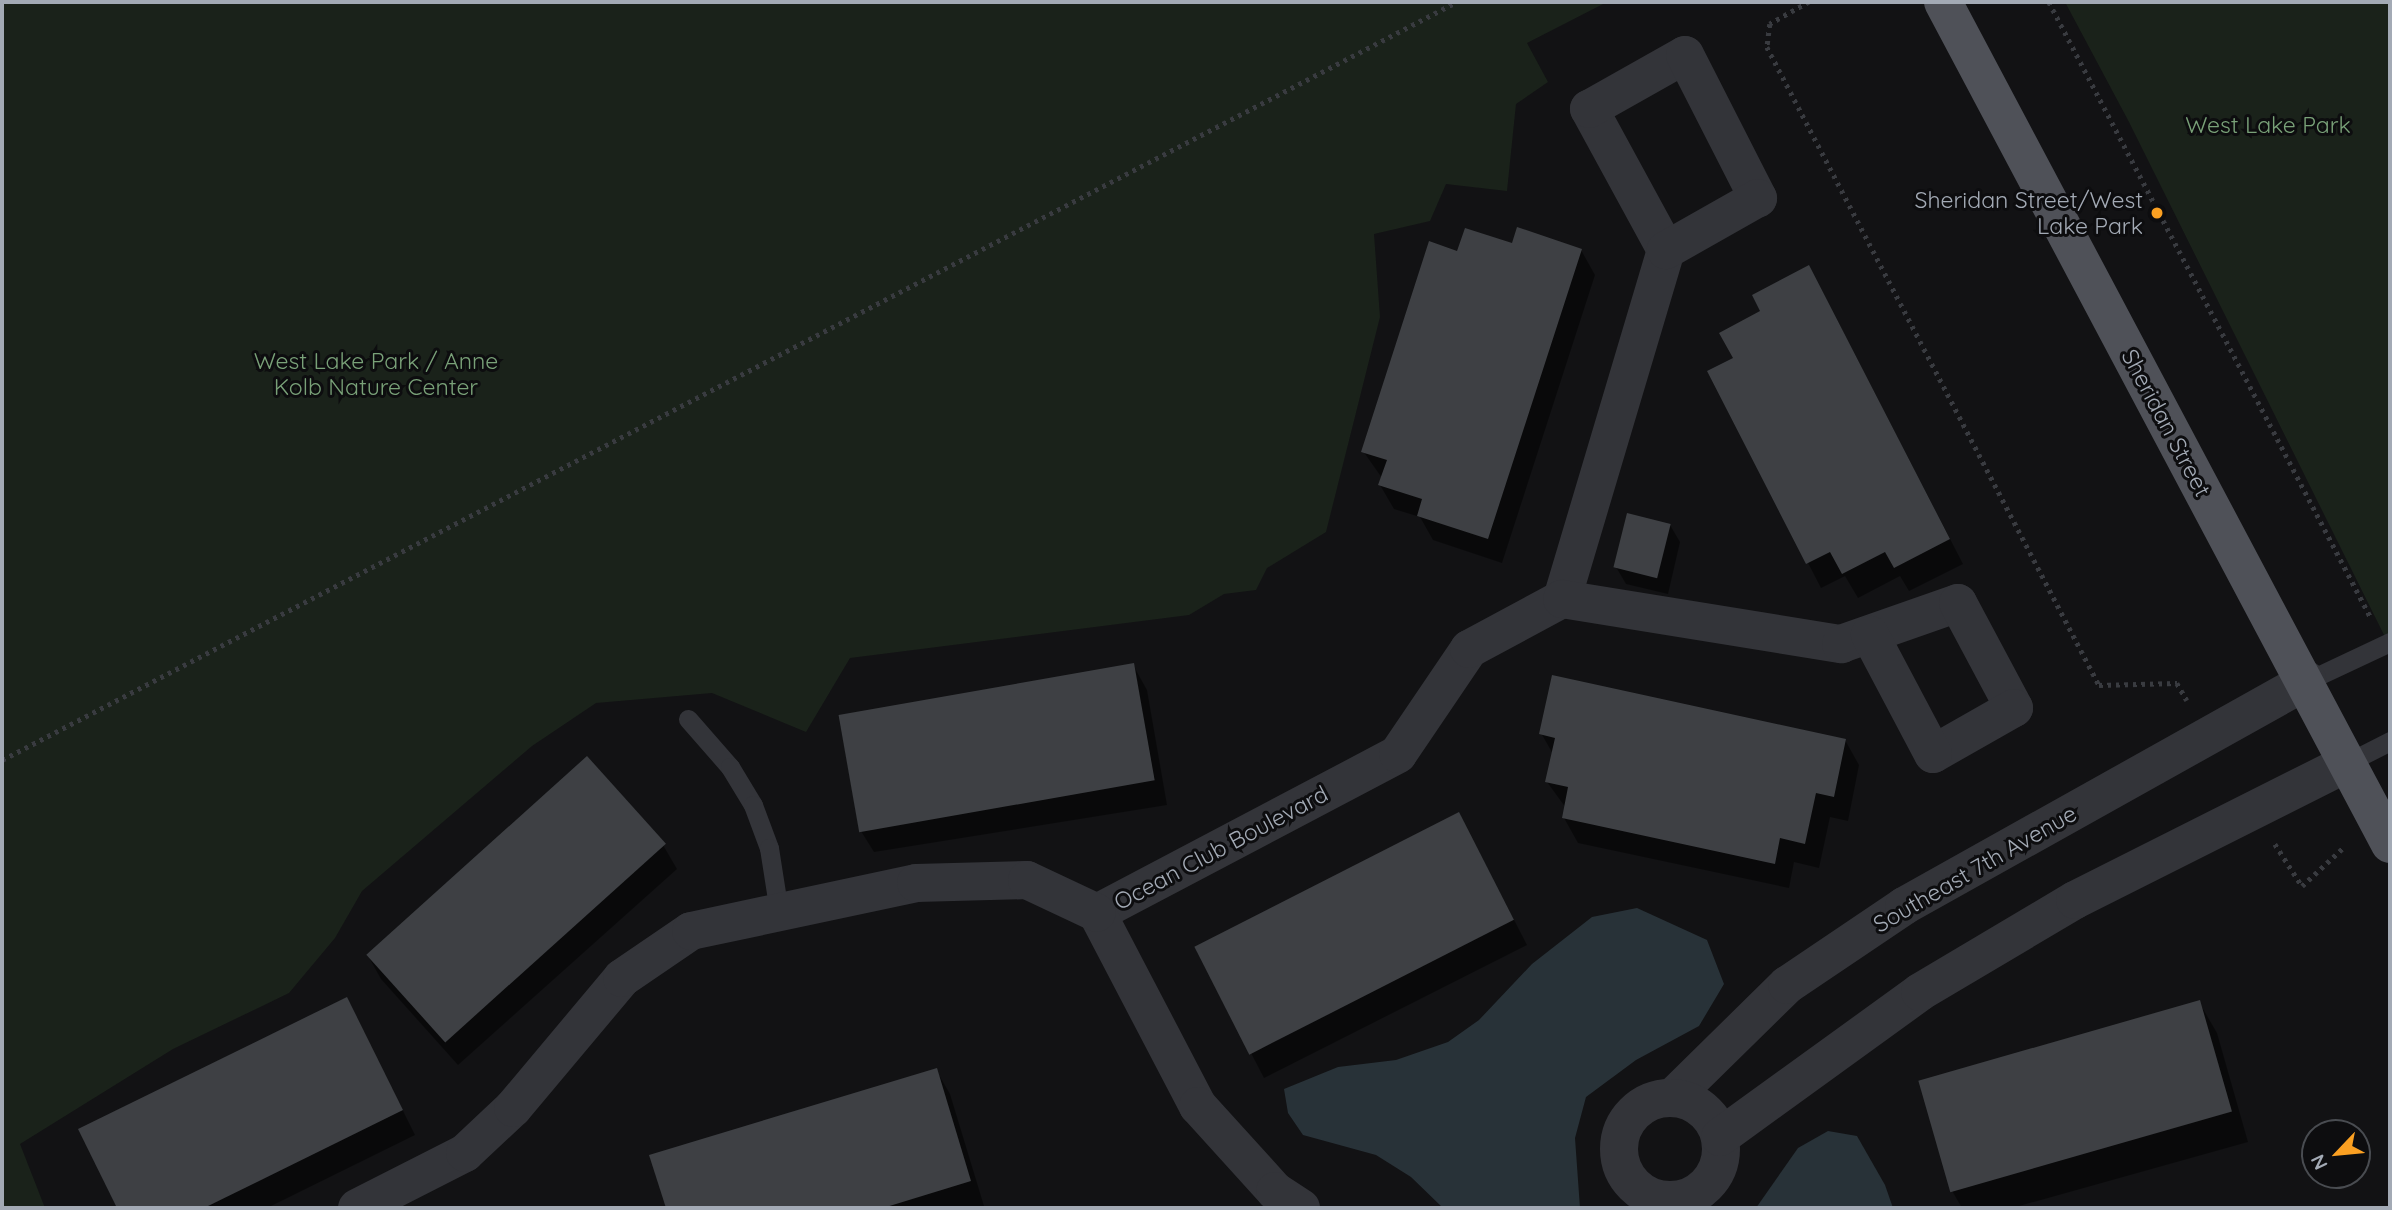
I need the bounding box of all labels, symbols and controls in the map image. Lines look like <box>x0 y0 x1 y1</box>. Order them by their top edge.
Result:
park label: West Lake Park <box>2185 111 2351 139</box>
place label: Sheridan Street/West Lake Park <box>1914 186 2143 240</box>
marker: Sheridan Street/West Lake Park <box>2149 205 2165 221</box>
street label: Sheridan Street <box>2116 345 2216 501</box>
park label: West Lake Park / Anne Kolb Nature Center <box>254 347 498 401</box>
street label: Ocean Club Boulevard <box>1109 780 1333 916</box>
street label: Southeast 7th Avenue <box>1868 799 2082 939</box>
north arrow <box>2301 1119 2371 1189</box>
text: N <box>2305 1151 2333 1174</box>

